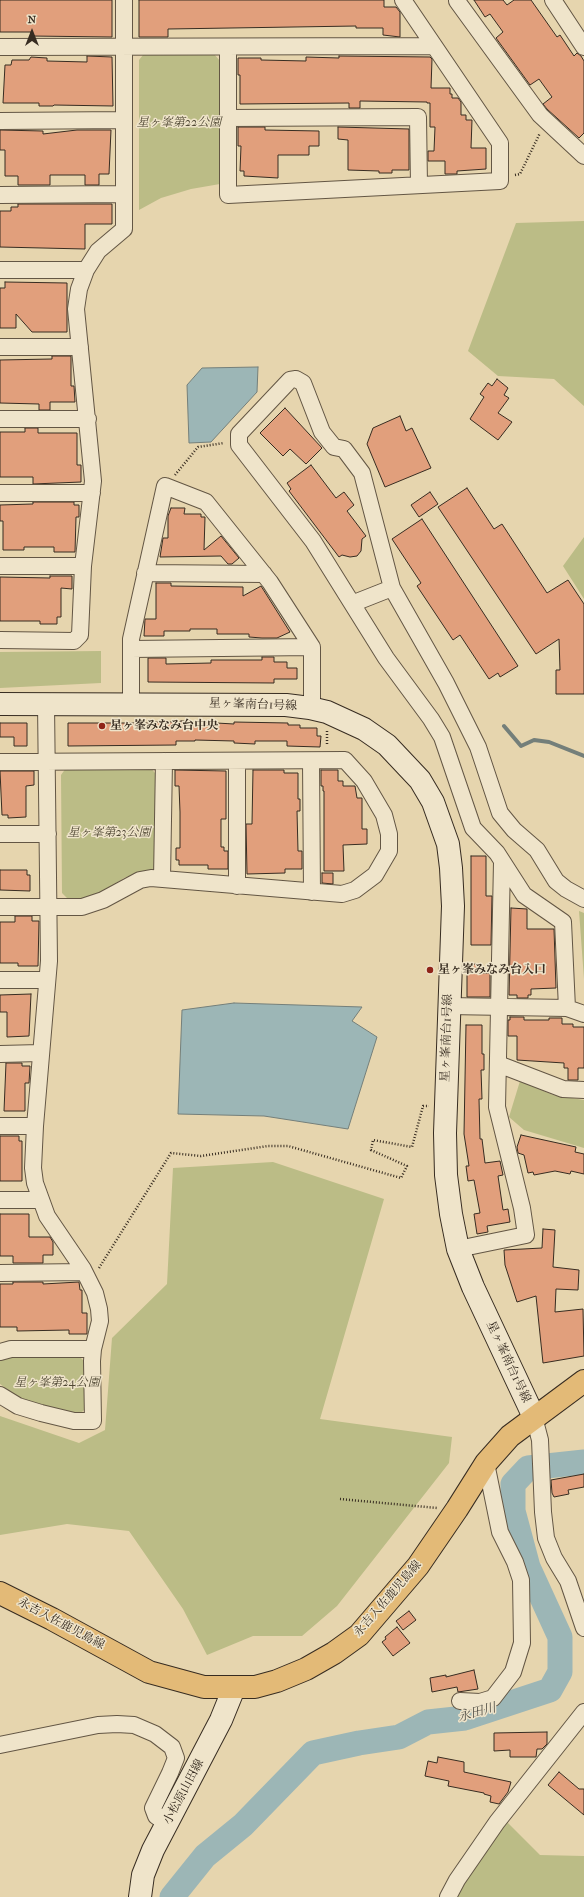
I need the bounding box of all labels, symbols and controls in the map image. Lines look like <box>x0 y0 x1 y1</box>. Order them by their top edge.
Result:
north arrow <box>12 12 52 52</box>
text: N <box>28 13 36 26</box>
park label: 星ヶ峯第22公園 <box>137 116 221 130</box>
street label: 星ヶ峯南台1号線 <box>209 696 297 714</box>
place label: 星ヶ峯みなみ台中央 <box>110 719 218 733</box>
marker: 星ヶ峯みなみ台中央 <box>97 721 107 731</box>
park label: 星ヶ峯第23公園 <box>67 826 151 840</box>
place label: 星ヶ峯みなみ台入口 <box>438 963 546 977</box>
marker: 星ヶ峯みなみ台入口 <box>425 965 435 975</box>
street label: 星ヶ峯南台1号線 <box>438 994 456 1082</box>
street label: 星ヶ峯南台1号線 <box>483 1319 533 1405</box>
park label: 星ヶ峯第24公園 <box>14 1376 100 1390</box>
street label: 永吉入佐鹿児島線 <box>351 1558 425 1640</box>
street label: 永吉入佐鹿児島線 <box>15 1595 107 1653</box>
water label: 永田川 <box>456 1700 498 1726</box>
street label: 小松原山田線 <box>161 1757 207 1827</box>

